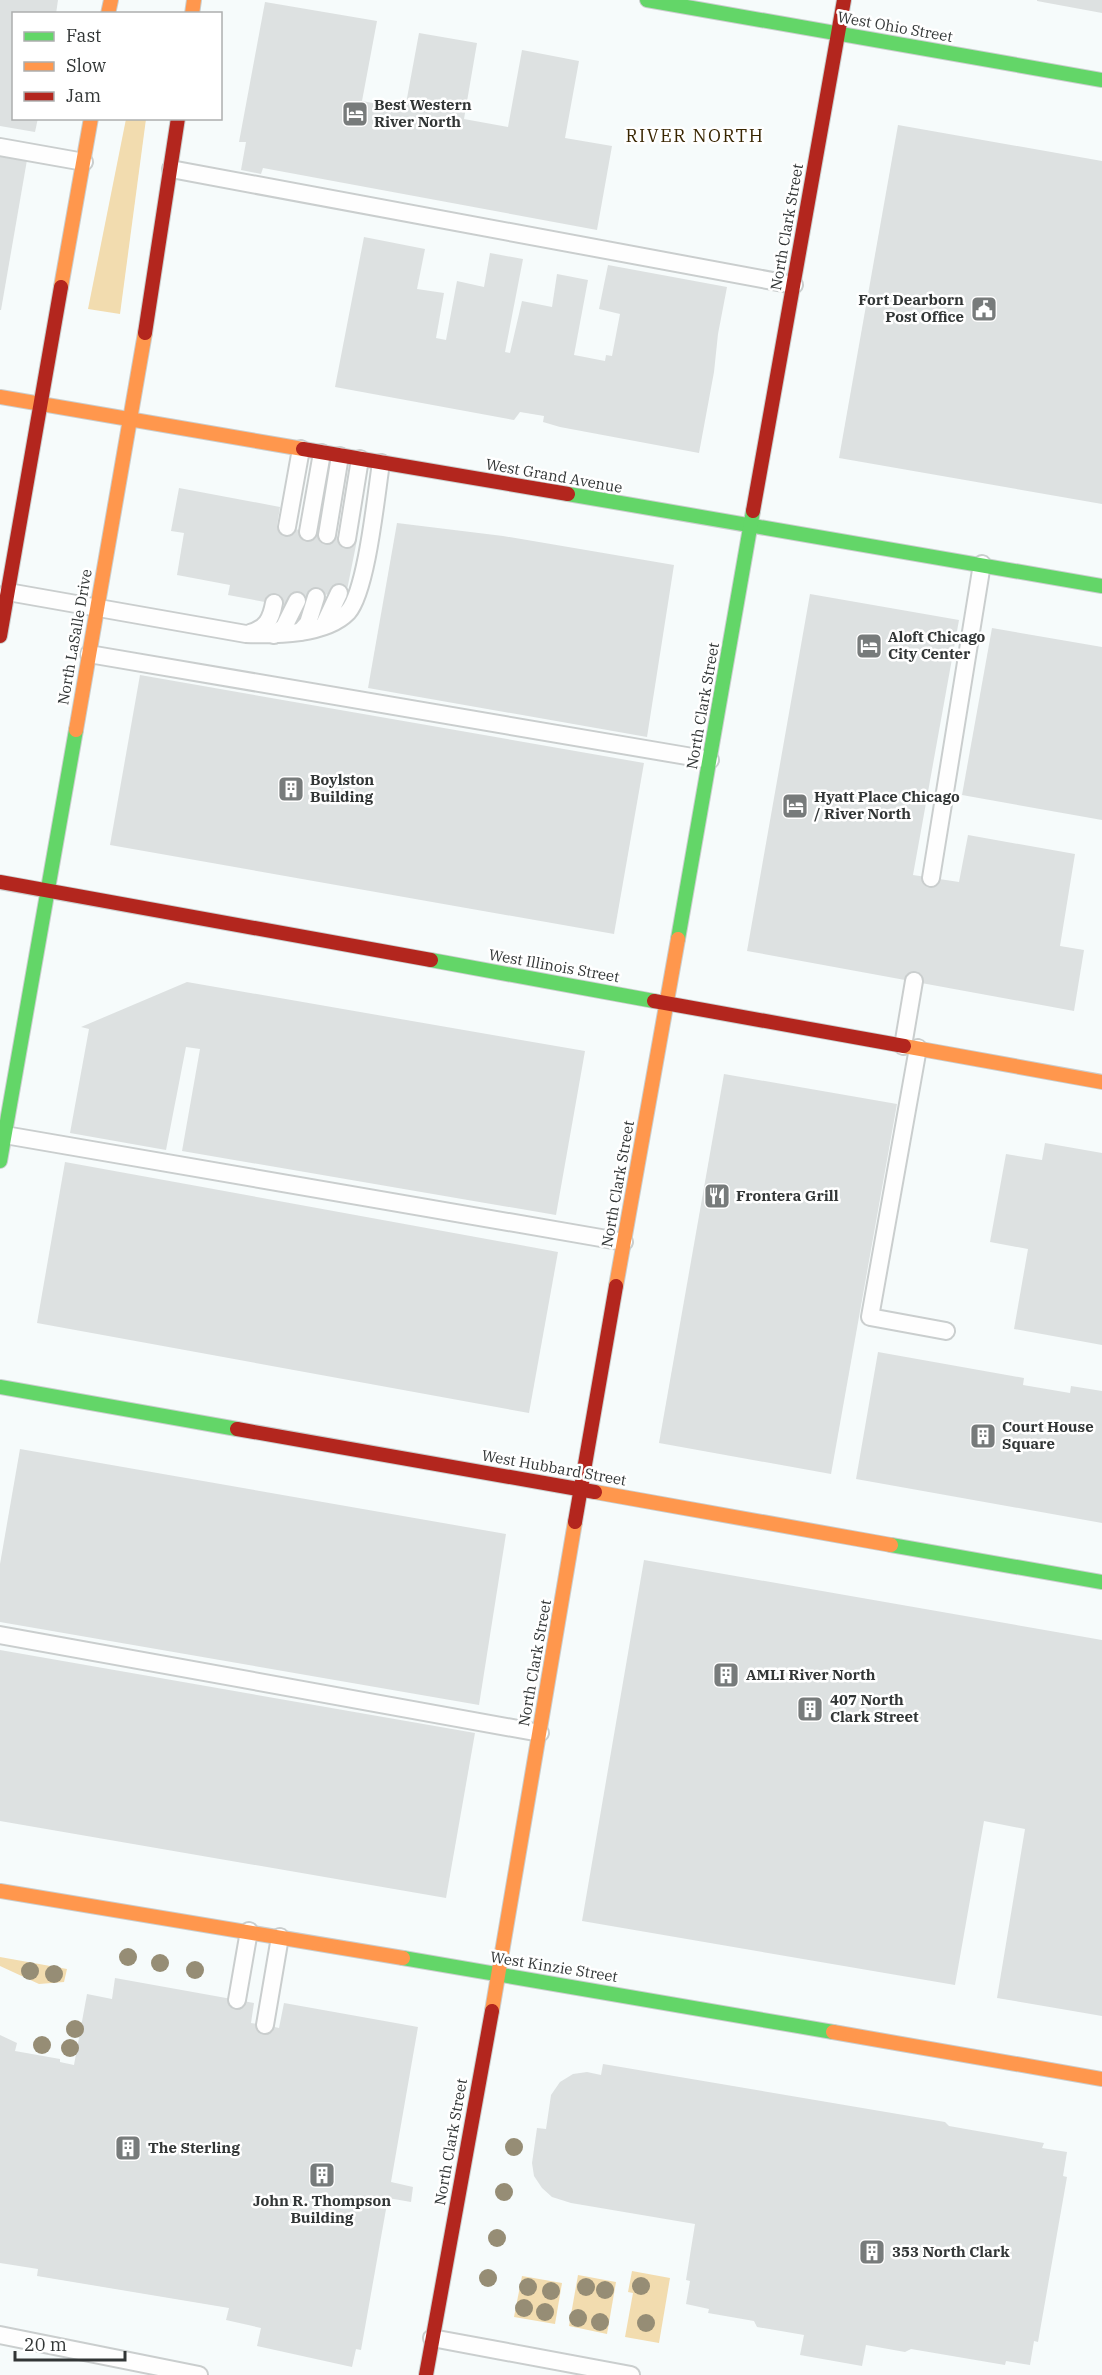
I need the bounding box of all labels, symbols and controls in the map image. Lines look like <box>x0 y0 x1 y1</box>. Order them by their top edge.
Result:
street label: West Ohio Street <box>836 7 954 46</box>
legend <box>12 12 222 120</box>
text: Fast <box>66 24 101 47</box>
text: Slow <box>66 54 106 77</box>
text: Jam <box>66 84 101 107</box>
place label: Best Western River North <box>374 95 472 131</box>
hotel icon: Best Western River North <box>340 99 370 129</box>
district label: RIVER NORTH <box>625 124 765 147</box>
street label: North Clark Street <box>766 162 807 292</box>
place label: Fort Dearborn Post Office <box>858 290 964 326</box>
public building icon: Fort Dearborn Post Office <box>969 294 999 324</box>
street label: West Grand Avenue <box>484 454 624 497</box>
street label: North LaSalle Drive <box>53 568 96 706</box>
place label: Aloft Chicago City Center <box>888 627 986 663</box>
hotel icon: Aloft Chicago City Center <box>854 631 884 661</box>
street label: North Clark Street <box>682 641 723 771</box>
place label: Boylston Building <box>310 770 374 806</box>
building icon: Boylston Building <box>276 774 306 804</box>
place label: Hyatt Place Chicago / River North <box>814 787 960 823</box>
hotel icon: Hyatt Place Chicago / River North <box>780 791 810 821</box>
street label: West Illinois Street <box>487 945 621 986</box>
street label: North Clark Street <box>597 1119 638 1249</box>
restaurant icon: Frontera Grill <box>702 1181 732 1211</box>
place label: Frontera Grill <box>736 1186 839 1205</box>
place label: Court House Square <box>1002 1417 1094 1453</box>
building icon: Court House Square <box>968 1421 998 1451</box>
street label: West Hubbard Street <box>480 1445 628 1490</box>
street label: North Clark Street <box>514 1598 555 1728</box>
building icon: AMLI River North <box>711 1660 741 1690</box>
place label: AMLI River North <box>746 1665 876 1684</box>
place label: 407 North Clark Street <box>830 1690 919 1726</box>
building icon: 407 North Clark Street <box>795 1694 825 1724</box>
street label: West Kinzie Street <box>489 1947 619 1986</box>
street label: North Clark Street <box>430 2077 471 2207</box>
building icon: The Sterling <box>113 2133 143 2163</box>
place label: The Sterling <box>148 2138 240 2157</box>
building icon: John R. Thompson Building <box>307 2160 337 2190</box>
place label: John R. Thompson Building <box>253 2191 391 2227</box>
building icon: 353 North Clark <box>857 2237 887 2267</box>
place label: 353 North Clark <box>892 2242 1010 2261</box>
scale bar <box>15 2324 124 2362</box>
text: 20 m <box>24 2333 67 2356</box>

